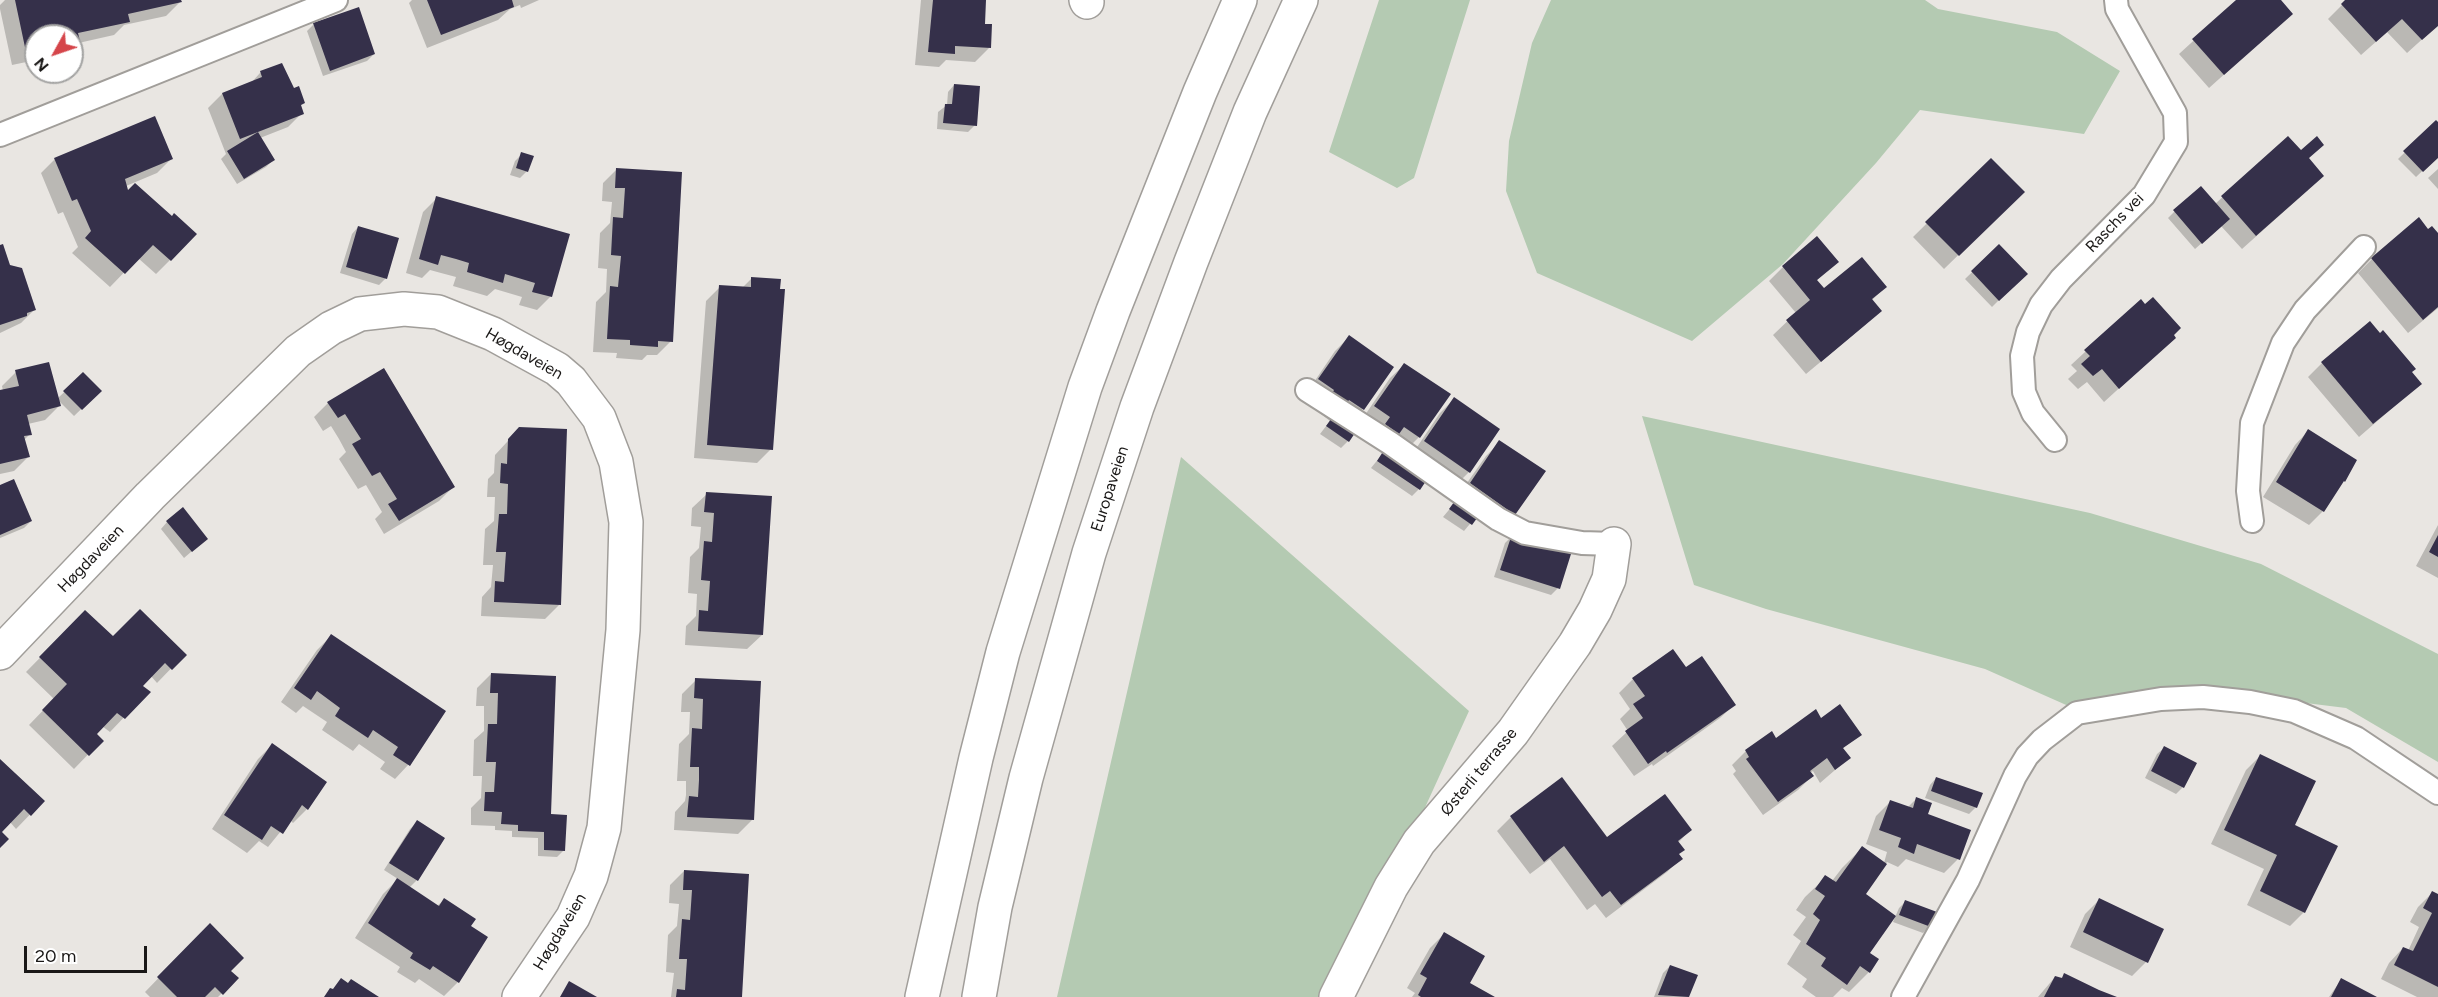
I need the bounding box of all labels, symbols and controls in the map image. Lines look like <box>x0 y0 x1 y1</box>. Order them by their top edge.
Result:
north arrow <box>24 24 84 84</box>
text: N <box>30 54 53 75</box>
street label: Raschs vei <box>2082 189 2148 257</box>
street label: Høgdaveien <box>482 324 566 384</box>
street label: Europaveien <box>1087 444 1133 534</box>
street label: Høgdaveien <box>54 521 128 597</box>
street label: Østerli terrasse <box>1437 724 1521 820</box>
street label: Høgdaveien <box>530 890 590 974</box>
scale bar <box>27 934 150 972</box>
text: 20 m <box>35 945 76 967</box>

